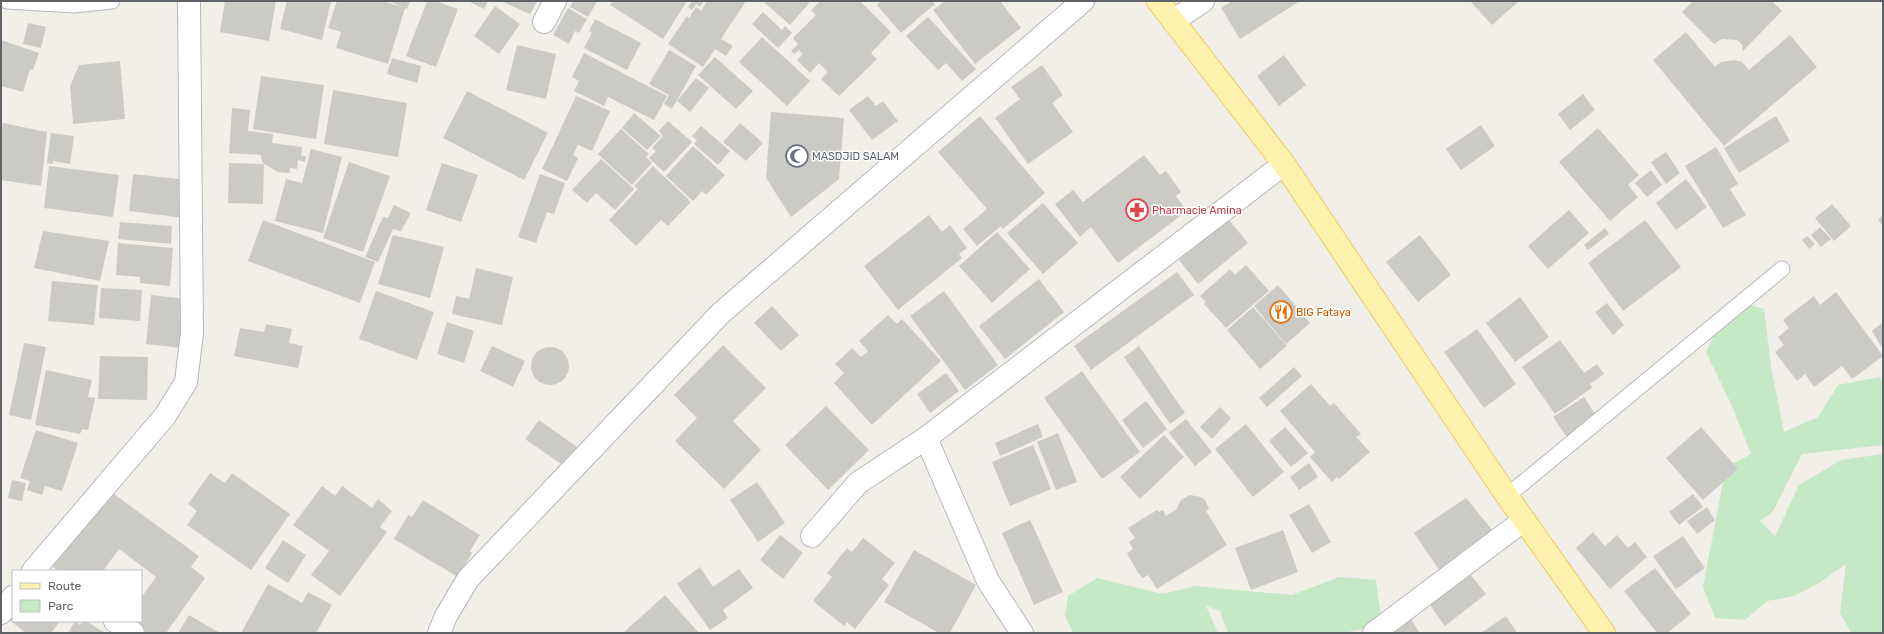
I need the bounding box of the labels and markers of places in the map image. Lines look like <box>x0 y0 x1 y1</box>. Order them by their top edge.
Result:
mosque icon: MASDJID SALAM <box>784 143 810 169</box>
place label: MASDJID SALAM <box>812 150 899 163</box>
pharmacy icon: Pharmacie Amina <box>1124 197 1150 223</box>
place label: Pharmacie Amina <box>1152 204 1242 217</box>
restaurant icon: BIG Fataya <box>1268 299 1294 325</box>
place label: BIG Fataya <box>1296 306 1351 319</box>

